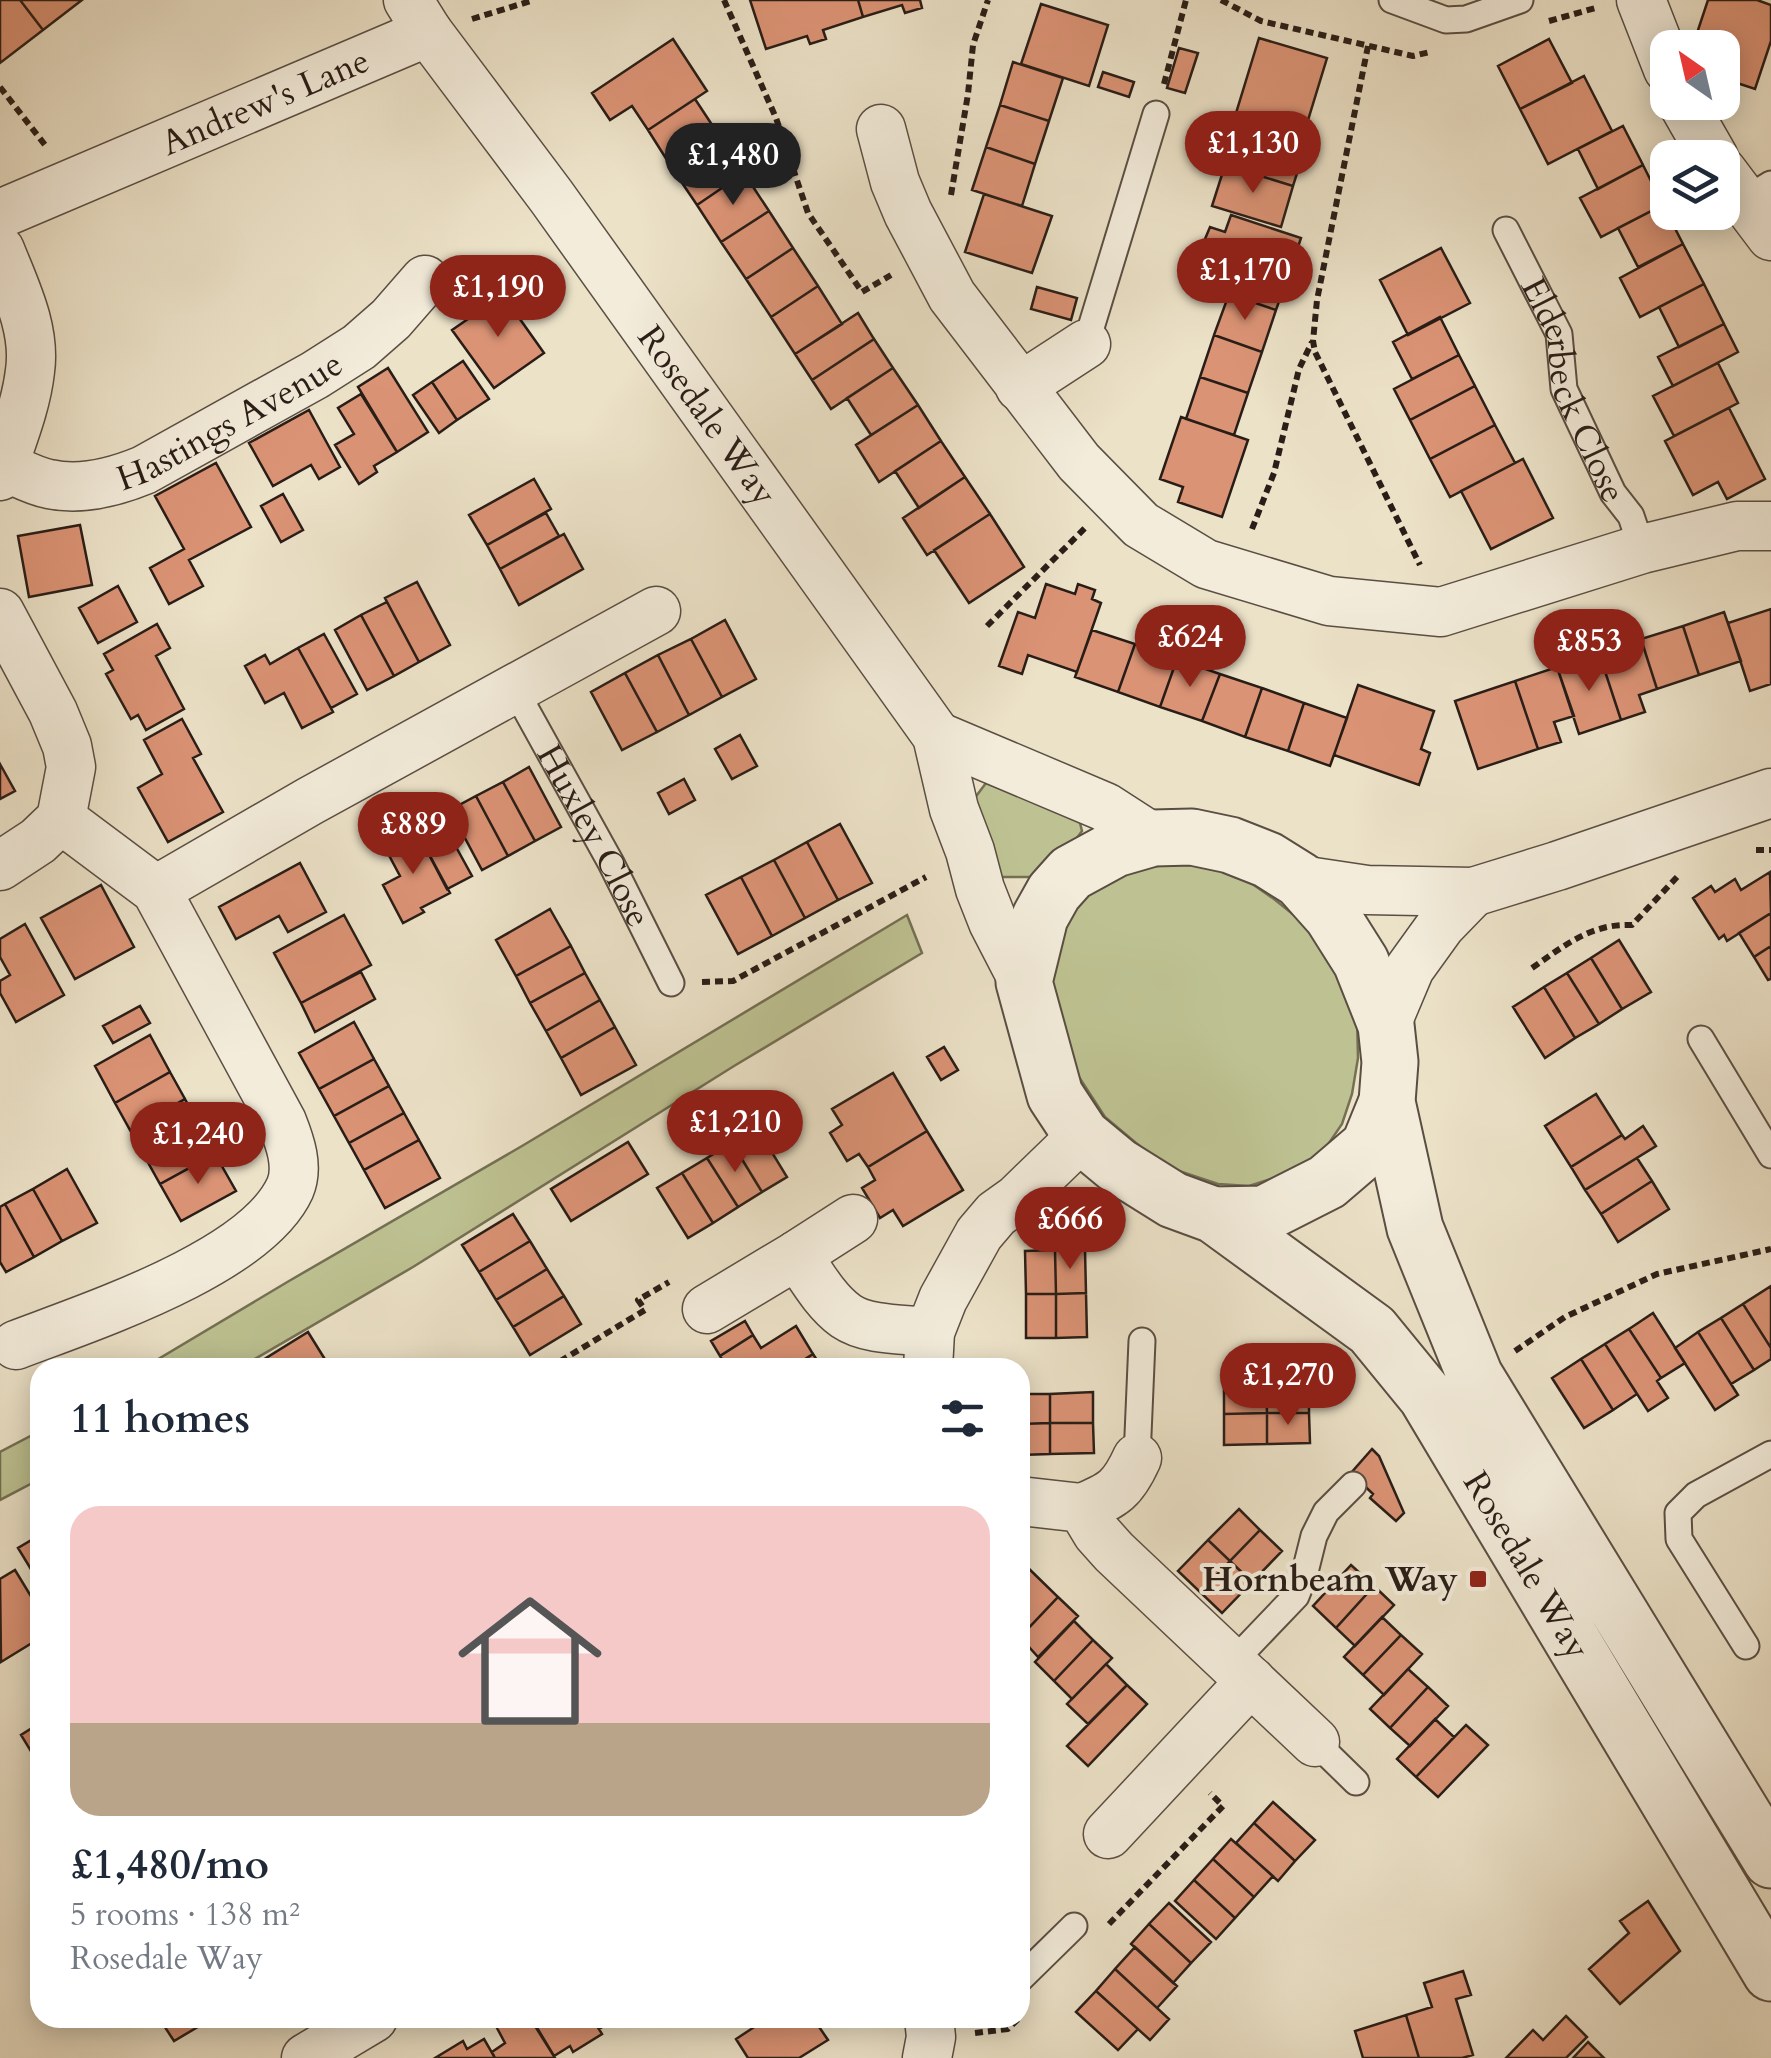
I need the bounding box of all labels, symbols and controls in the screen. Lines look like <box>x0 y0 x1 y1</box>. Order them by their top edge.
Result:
north arrow <box>1650 30 1740 120</box>
map controls <box>1650 30 1740 230</box>
street label: Andrew's Lane <box>154 37 377 168</box>
pin: £1,130 <box>1172 111 1334 196</box>
text: £1,130 <box>1207 121 1299 165</box>
pin: £1,480 <box>652 123 814 208</box>
text: £1,480 <box>687 133 779 177</box>
button: layers <box>1650 140 1740 230</box>
pin: £1,170 <box>1164 238 1326 323</box>
text: £1,170 <box>1199 248 1291 292</box>
pin: £1,190 <box>417 255 579 340</box>
text: £1,190 <box>452 265 544 309</box>
street label: Elderbeck Close <box>1509 269 1637 510</box>
street label: Rosedale Way <box>626 316 788 516</box>
street label: Hastings Avenue <box>110 341 352 503</box>
pin: £624 <box>1131 605 1249 690</box>
pin: £853 <box>1530 609 1648 694</box>
text: £624 <box>1157 615 1223 659</box>
text: £853 <box>1556 619 1622 663</box>
street label: Huxley Close <box>525 736 662 935</box>
pin: £889 <box>354 792 472 877</box>
text: £889 <box>380 802 446 846</box>
pin: £1,210 <box>654 1090 816 1175</box>
text: £1,210 <box>689 1100 781 1144</box>
pin: £1,240 <box>117 1102 279 1187</box>
text: £1,240 <box>152 1112 244 1156</box>
pin: £666 <box>1011 1187 1129 1272</box>
text: £666 <box>1037 1197 1103 1241</box>
pin: £1,270 <box>1207 1343 1369 1428</box>
text: £1,270 <box>1242 1353 1334 1397</box>
text: 11 homes <box>70 1390 250 1447</box>
icon: filters <box>935 1391 990 1446</box>
street label: Rosedale Way <box>1451 1463 1601 1669</box>
place label: Hornbeam Way <box>1202 1556 1458 1604</box>
marker: Hornbeam Way <box>1467 1568 1489 1590</box>
icon: home <box>440 1571 620 1751</box>
text: £1,480/mo <box>70 1836 269 1893</box>
text: 5 rooms · 138 m² <box>70 1893 300 1937</box>
text: Rosedale Way <box>70 1937 263 1981</box>

